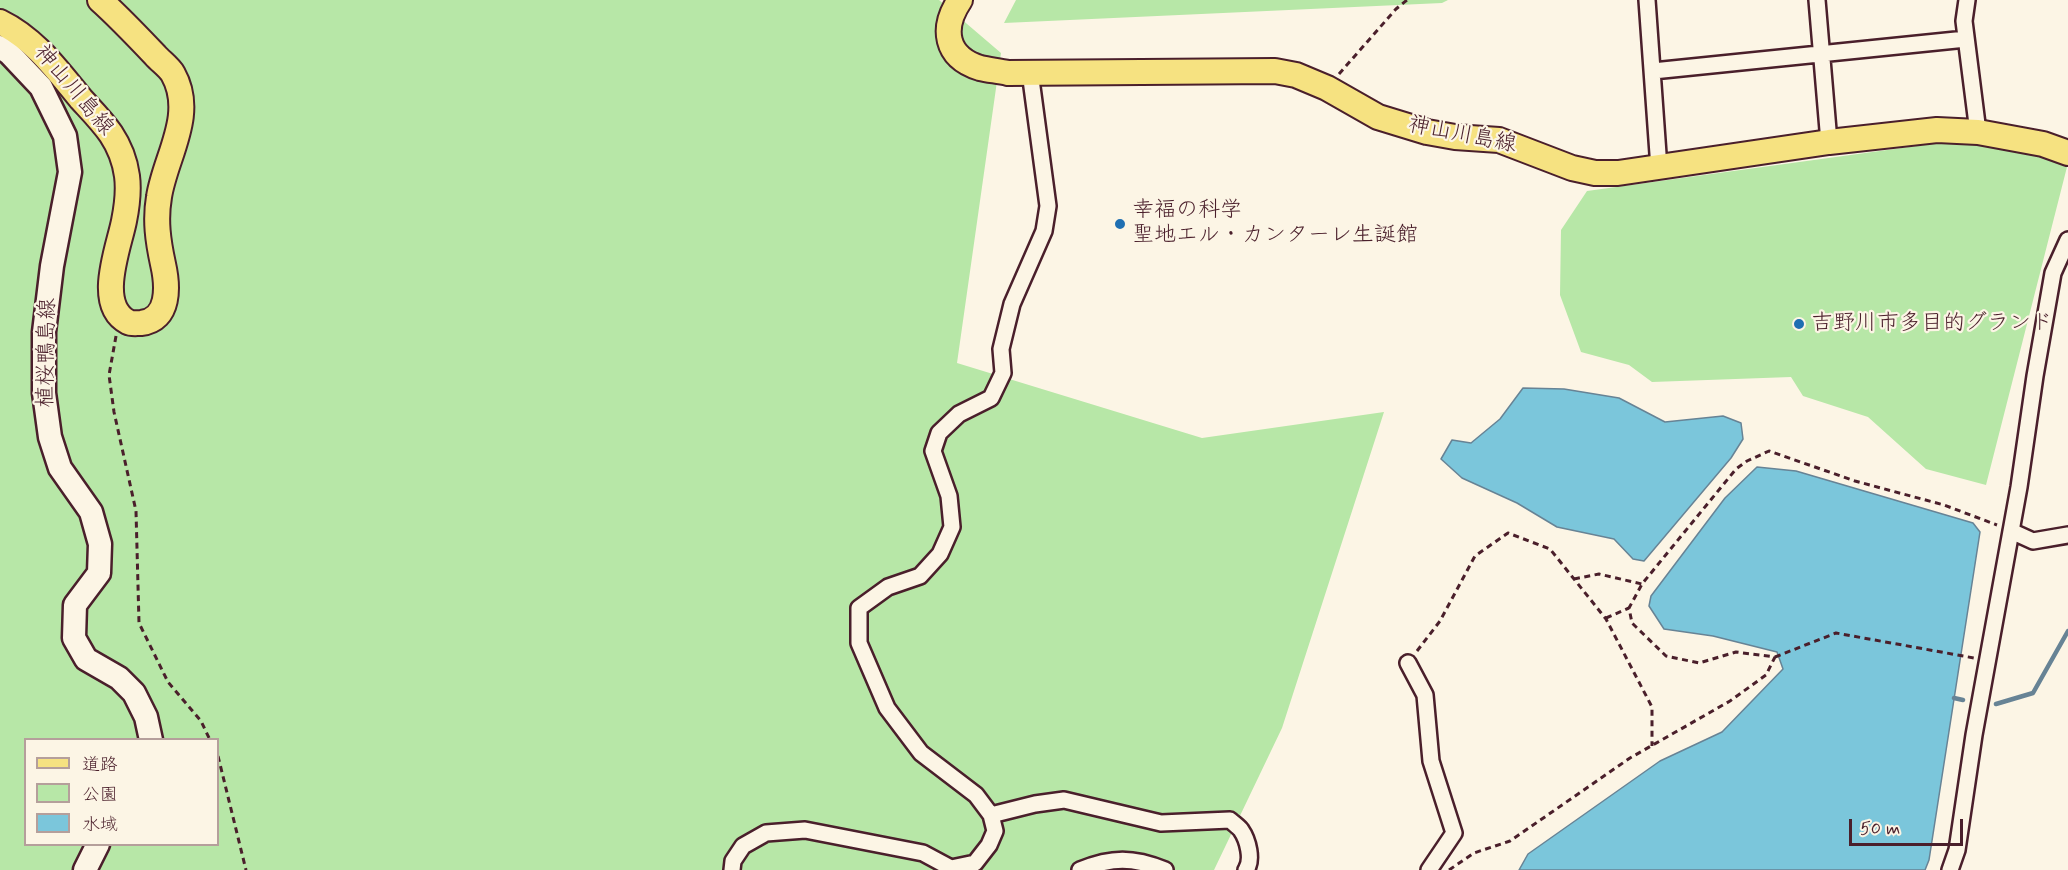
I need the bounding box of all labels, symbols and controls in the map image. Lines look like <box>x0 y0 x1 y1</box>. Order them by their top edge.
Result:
street label: 神山川島線 <box>28 40 118 142</box>
street label: 神山川島線 <box>1405 113 1519 159</box>
place label: 幸福の科学 聖地エル・カンターレ生誕館 <box>1132 198 1418 249</box>
marker: 幸福の科学 聖地エル・カンターレ生誕館 <box>1113 217 1127 231</box>
street label: 植桜鴨島線 <box>34 298 62 408</box>
place label: 吉野川市多目的グランド <box>1811 311 2053 337</box>
marker: 吉野川市多目的グランド <box>1792 317 1806 331</box>
legend <box>24 738 219 846</box>
text: 道路 <box>82 753 118 777</box>
text: 公園 <box>82 783 118 807</box>
scale bar <box>1852 807 1966 845</box>
text: 水域 <box>82 813 118 837</box>
text: 50 m <box>1860 817 1900 841</box>

